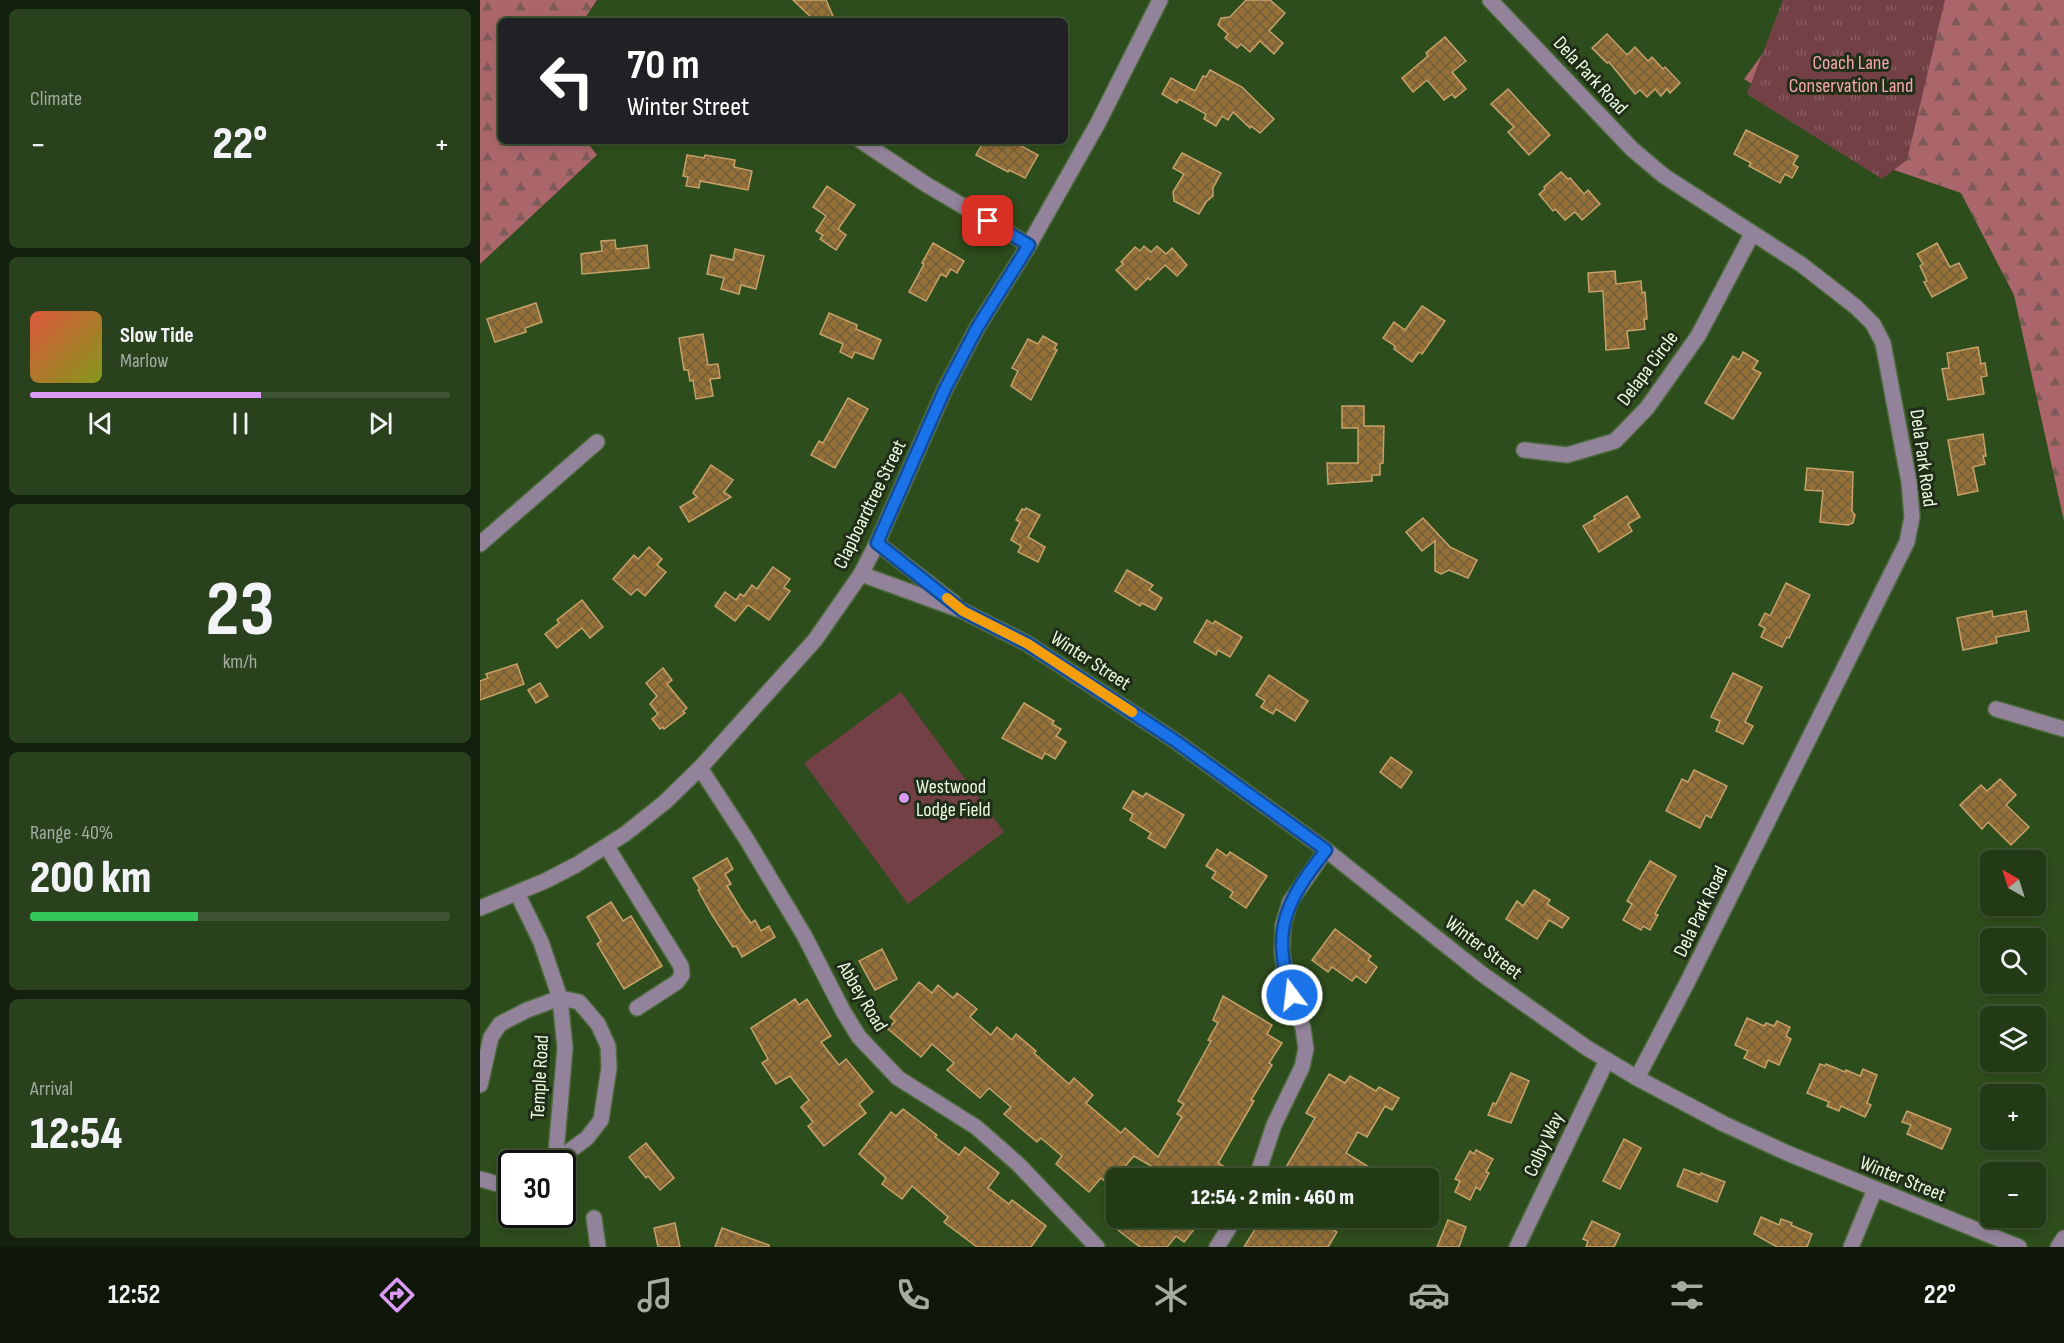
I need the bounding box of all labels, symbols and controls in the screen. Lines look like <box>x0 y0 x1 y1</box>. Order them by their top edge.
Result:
street label: Dela Park Road <box>1548 32 1633 120</box>
text: 70 m <box>627 40 700 91</box>
icon: left <box>528 42 606 120</box>
park label: Coach Lane Conservation Land <box>1789 51 1913 98</box>
text: Climate <box>30 87 82 111</box>
text: Winter Street <box>627 91 749 123</box>
text: 22° <box>212 117 268 172</box>
text: − <box>30 125 46 165</box>
text: + <box>434 125 450 165</box>
pin <box>962 195 1013 246</box>
icon: arrive <box>971 204 1004 237</box>
text: Slow Tide <box>120 322 194 349</box>
street label: Delapa Circle <box>1612 327 1684 411</box>
text: Marlow <box>120 349 168 373</box>
icon: previous <box>84 407 117 440</box>
icon: pause <box>224 407 257 440</box>
icon: next <box>364 407 397 440</box>
street label: Dela Park Road <box>1904 408 1942 508</box>
street label: Clapboardtree Street <box>828 436 911 573</box>
text: 23 <box>205 564 275 657</box>
street label: Winter Street <box>1046 626 1135 696</box>
text: km/h <box>223 650 257 674</box>
place label: Westwood Lodge Field <box>916 775 991 822</box>
marker: Westwood Lodge Field <box>897 791 911 805</box>
text: Range · 40% <box>30 821 113 845</box>
north arrow <box>1980 850 2046 916</box>
map controls <box>1980 850 2046 1228</box>
text: 200 km <box>30 851 151 906</box>
street label: Dela Park Road <box>1669 862 1733 961</box>
street label: Winter Street <box>1440 911 1527 985</box>
button: search <box>1980 928 2046 994</box>
street label: Abbey Road <box>831 956 892 1036</box>
position arrow <box>1260 963 1324 1027</box>
button: layers <box>1980 1006 2046 1072</box>
street label: Temple Road <box>526 1034 554 1120</box>
text: Arrival <box>30 1077 73 1101</box>
button: + <box>1980 1084 2046 1150</box>
text: 12:54 <box>30 1107 122 1162</box>
street label: Colby Way <box>1519 1108 1569 1180</box>
speed limit sign: 30 <box>498 1150 576 1228</box>
street label: Winter Street <box>1856 1151 1949 1207</box>
button: − <box>1980 1162 2046 1228</box>
text: 12:54 · 2 min · 460 m <box>1191 1184 1354 1211</box>
icon: directions <box>376 1274 418 1316</box>
icon: music <box>634 1274 676 1316</box>
icon: phone <box>892 1274 934 1316</box>
icon: climate <box>1150 1274 1192 1316</box>
icon: car <box>1408 1274 1450 1316</box>
icon: filters <box>1666 1274 1708 1316</box>
text: 12:52 <box>108 1279 160 1311</box>
text: 22° <box>1924 1279 1956 1311</box>

